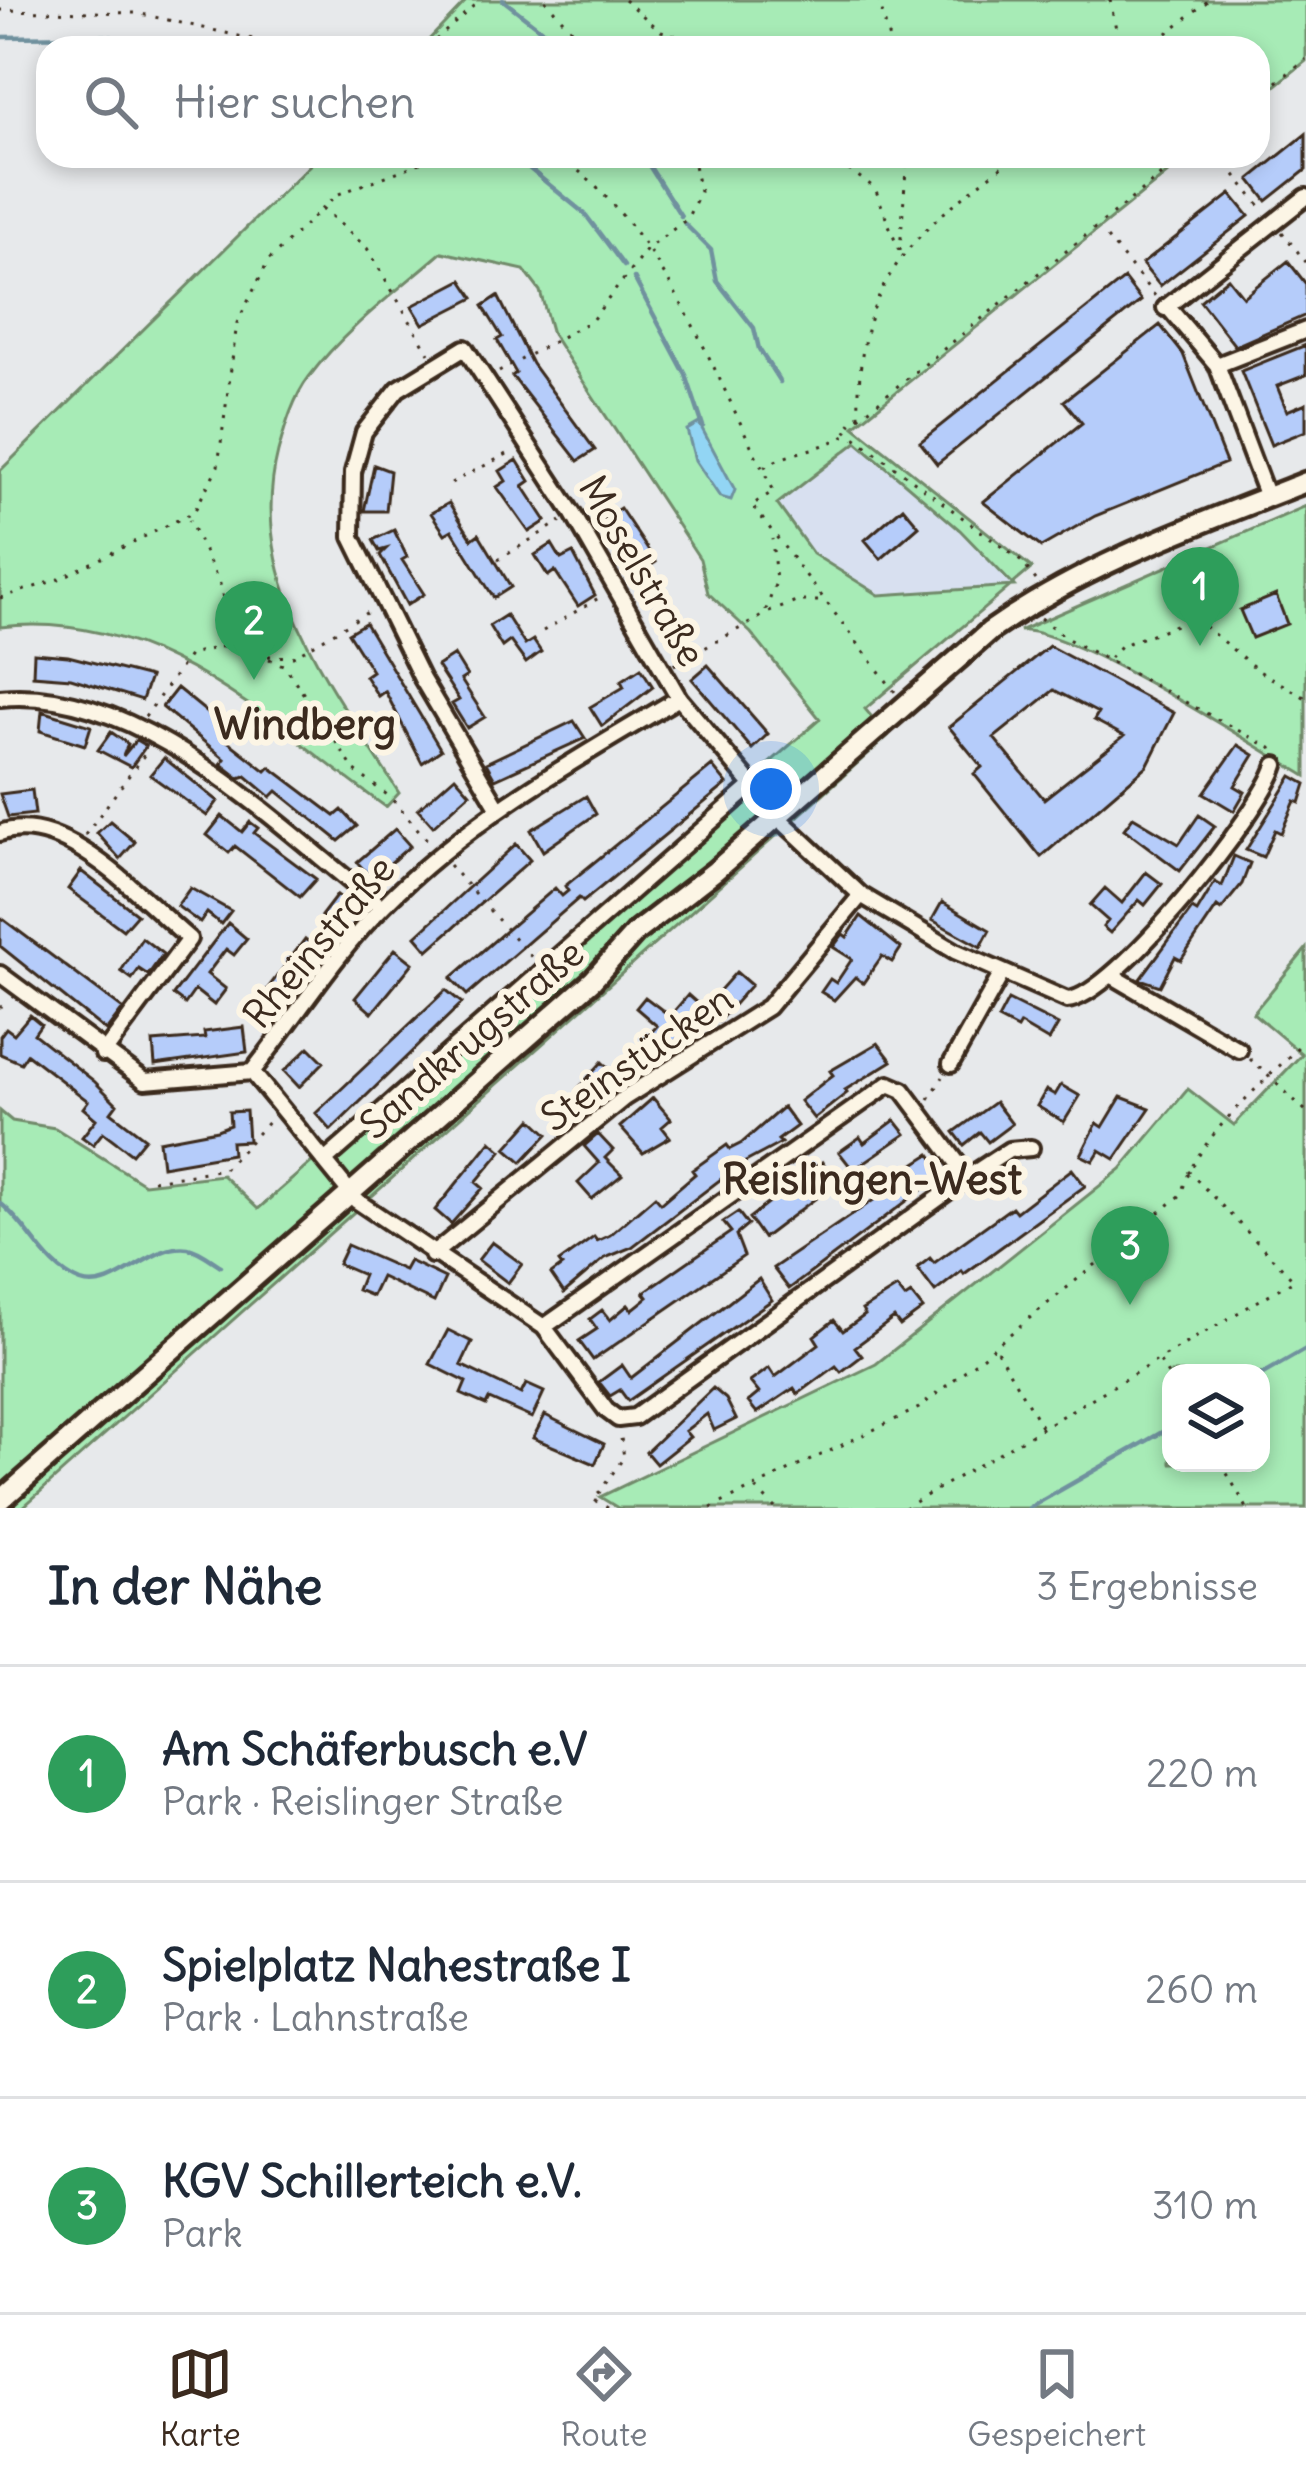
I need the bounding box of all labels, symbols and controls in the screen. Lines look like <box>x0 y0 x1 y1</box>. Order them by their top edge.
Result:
search box <box>36 36 1270 168</box>
icon: search <box>78 69 144 135</box>
text: Hier suchen <box>174 74 415 130</box>
street label: Moselstraße <box>568 467 716 675</box>
pin: 1 <box>1161 547 1239 646</box>
pin: 2 <box>215 581 293 680</box>
district label: Windberg <box>214 698 396 750</box>
your location <box>741 759 801 819</box>
street label: Rheinstraße <box>233 846 405 1038</box>
street label: Sandkrugstraße <box>350 928 594 1150</box>
street label: Steinstücken <box>532 974 742 1142</box>
district label: Reislingen-West <box>722 1153 1022 1205</box>
pin: 3 <box>1091 1206 1169 1305</box>
map controls <box>1162 1364 1270 1472</box>
button: layers <box>1162 1364 1270 1472</box>
text: In der Nähe <box>48 1554 323 1618</box>
text: 3 Ergebnisse <box>1036 1562 1258 1611</box>
text: Am Schäferbusch e.V <box>162 1721 587 1777</box>
text: 1 <box>79 1749 95 1798</box>
text: 220 m <box>1146 1749 1258 1798</box>
text: Park · Reislinger Straße <box>162 1777 563 1826</box>
text: Spielplatz Nahestraße I <box>162 1937 631 1993</box>
text: 2 <box>76 1965 98 2014</box>
text: 260 m <box>1145 1965 1258 2014</box>
text: Park · Lahnstraße <box>162 1993 469 2042</box>
text: KGV Schillerteich e.V. <box>162 2153 582 2209</box>
text: 3 <box>76 2181 98 2230</box>
text: 310 m <box>1152 2181 1258 2230</box>
text: Park <box>162 2209 243 2258</box>
tab: Karte <box>160 2341 241 2455</box>
tab: Route <box>561 2341 648 2455</box>
tab: Gespeichert <box>967 2341 1146 2455</box>

